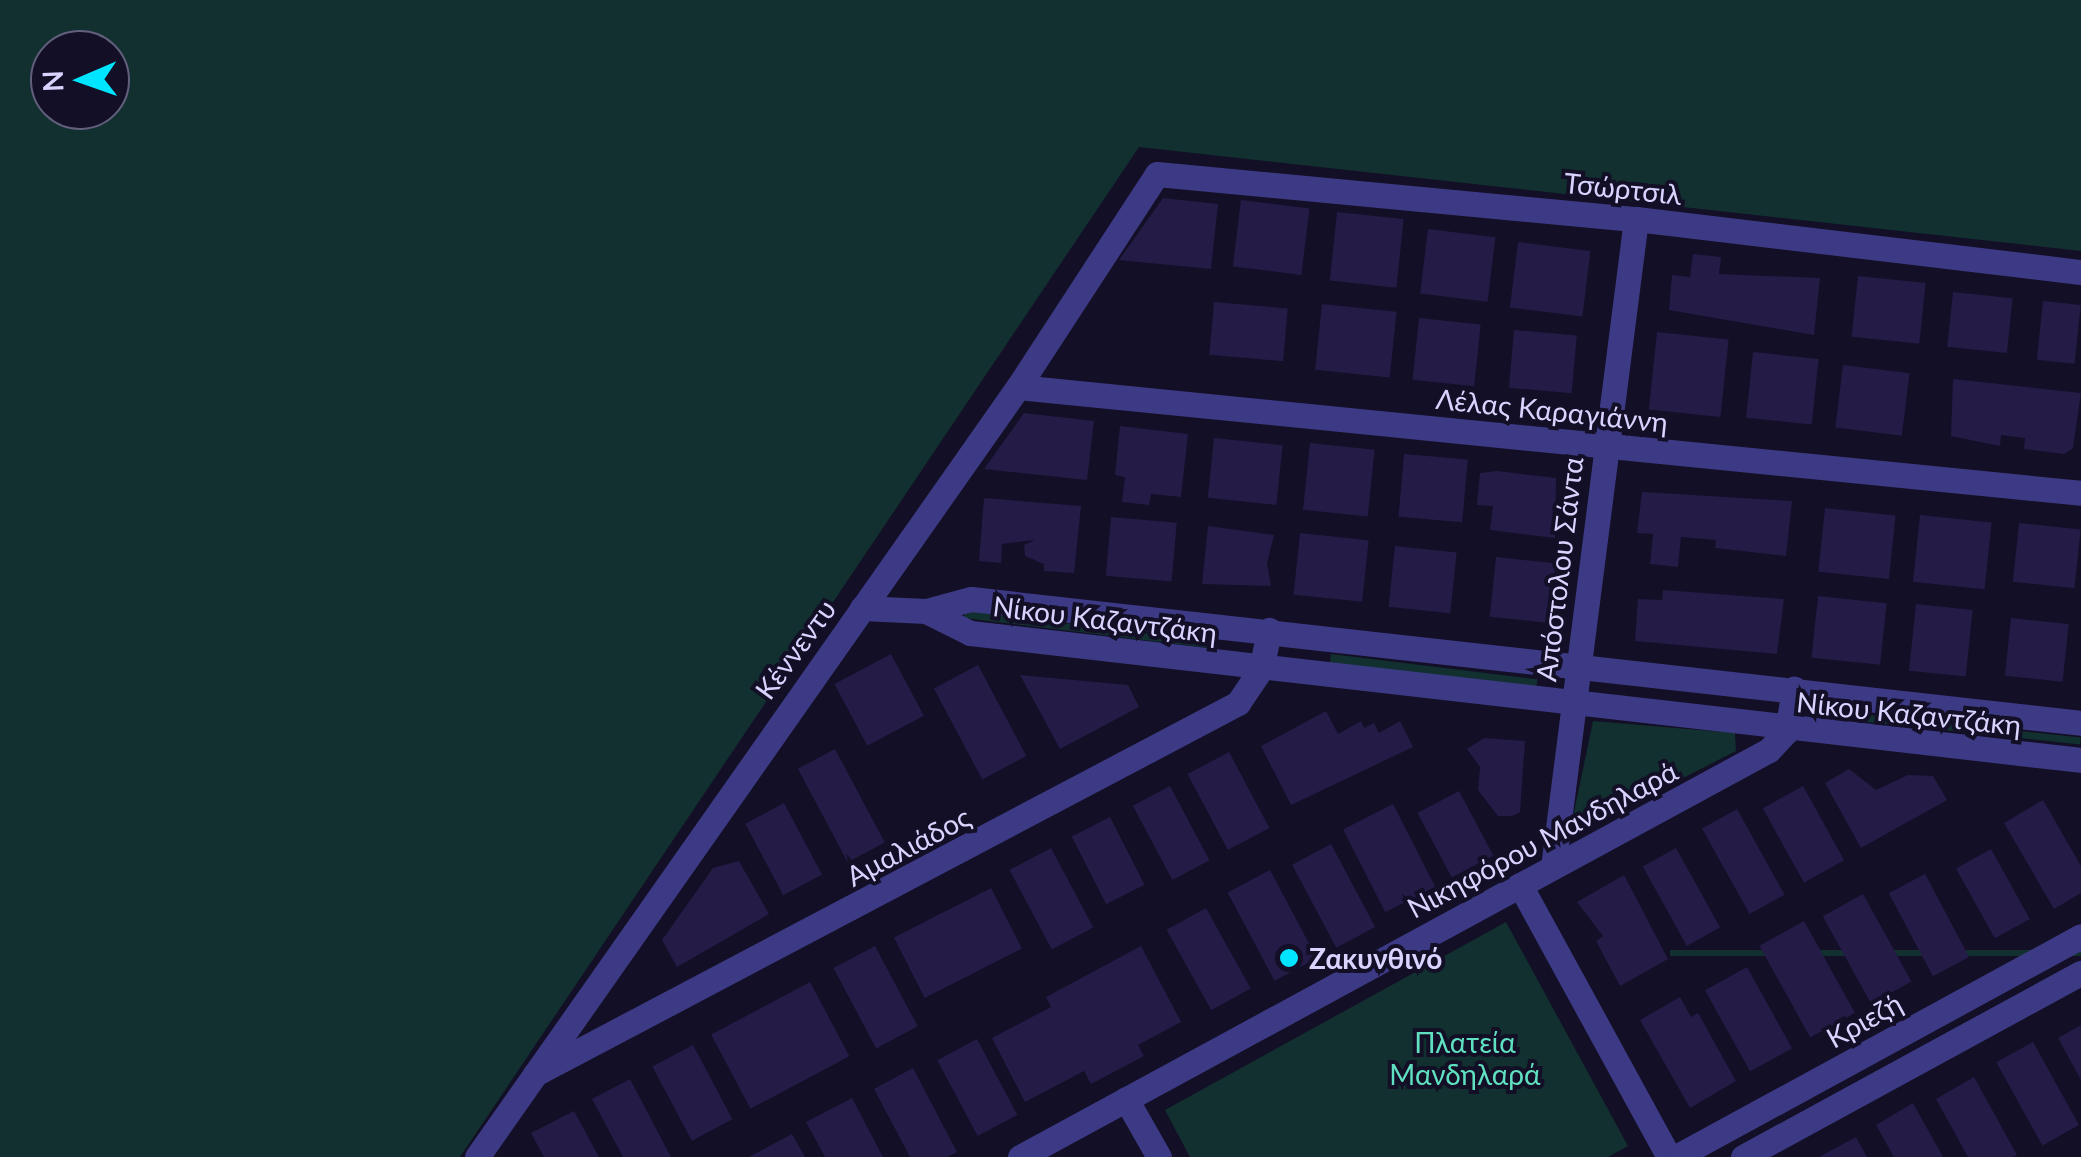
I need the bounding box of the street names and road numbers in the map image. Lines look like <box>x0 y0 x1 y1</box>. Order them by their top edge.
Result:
street label: Τσώρτσιλ <box>1562 165 1684 211</box>
street label: Λέλας Καραγιάννη <box>1434 381 1670 439</box>
street label: Απόστολου Σάντα <box>1529 455 1589 683</box>
street label: Νίκου Καζαντζάκη <box>991 589 1219 649</box>
street label: Κέννεντυ <box>748 593 842 705</box>
street label: Νίκου Καζαντζάκη <box>1795 684 2023 742</box>
street label: Νικηφόρου Μανδηλαρά <box>1401 753 1683 925</box>
street label: Αμαλιάδος <box>840 799 976 893</box>
street label: Κριεζή <box>1820 986 1908 1054</box>

